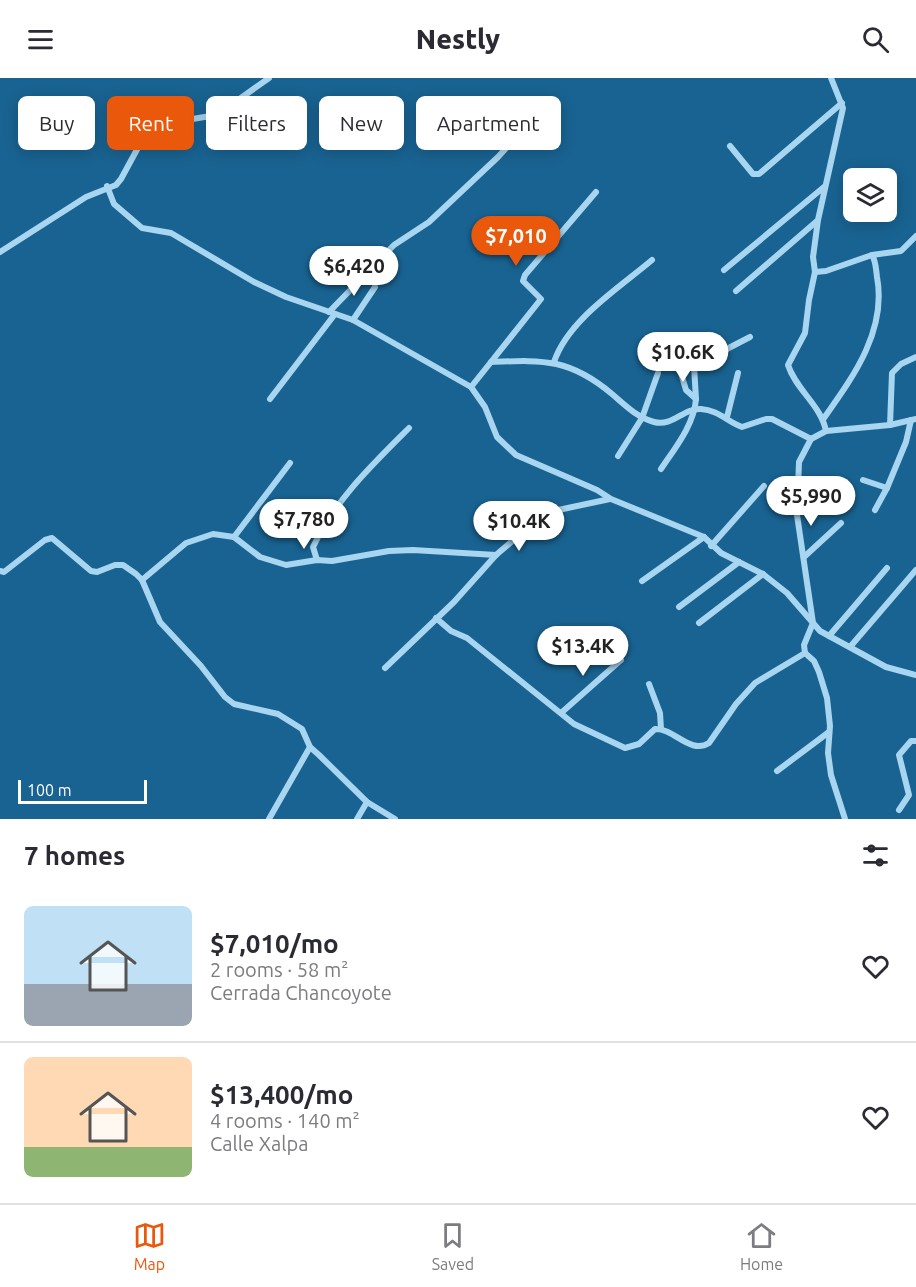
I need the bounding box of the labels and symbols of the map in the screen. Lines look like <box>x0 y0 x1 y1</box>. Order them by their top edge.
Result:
pin: $7,010 <box>467 216 565 267</box>
pin: $6,420 <box>305 246 403 297</box>
pin: $10.6K <box>634 332 732 383</box>
pin: $5,990 <box>762 476 860 527</box>
pin: $7,780 <box>255 499 353 550</box>
pin: $10.4K <box>470 501 568 552</box>
pin: $13.4K <box>534 626 632 677</box>
scale bar <box>18 777 147 804</box>

